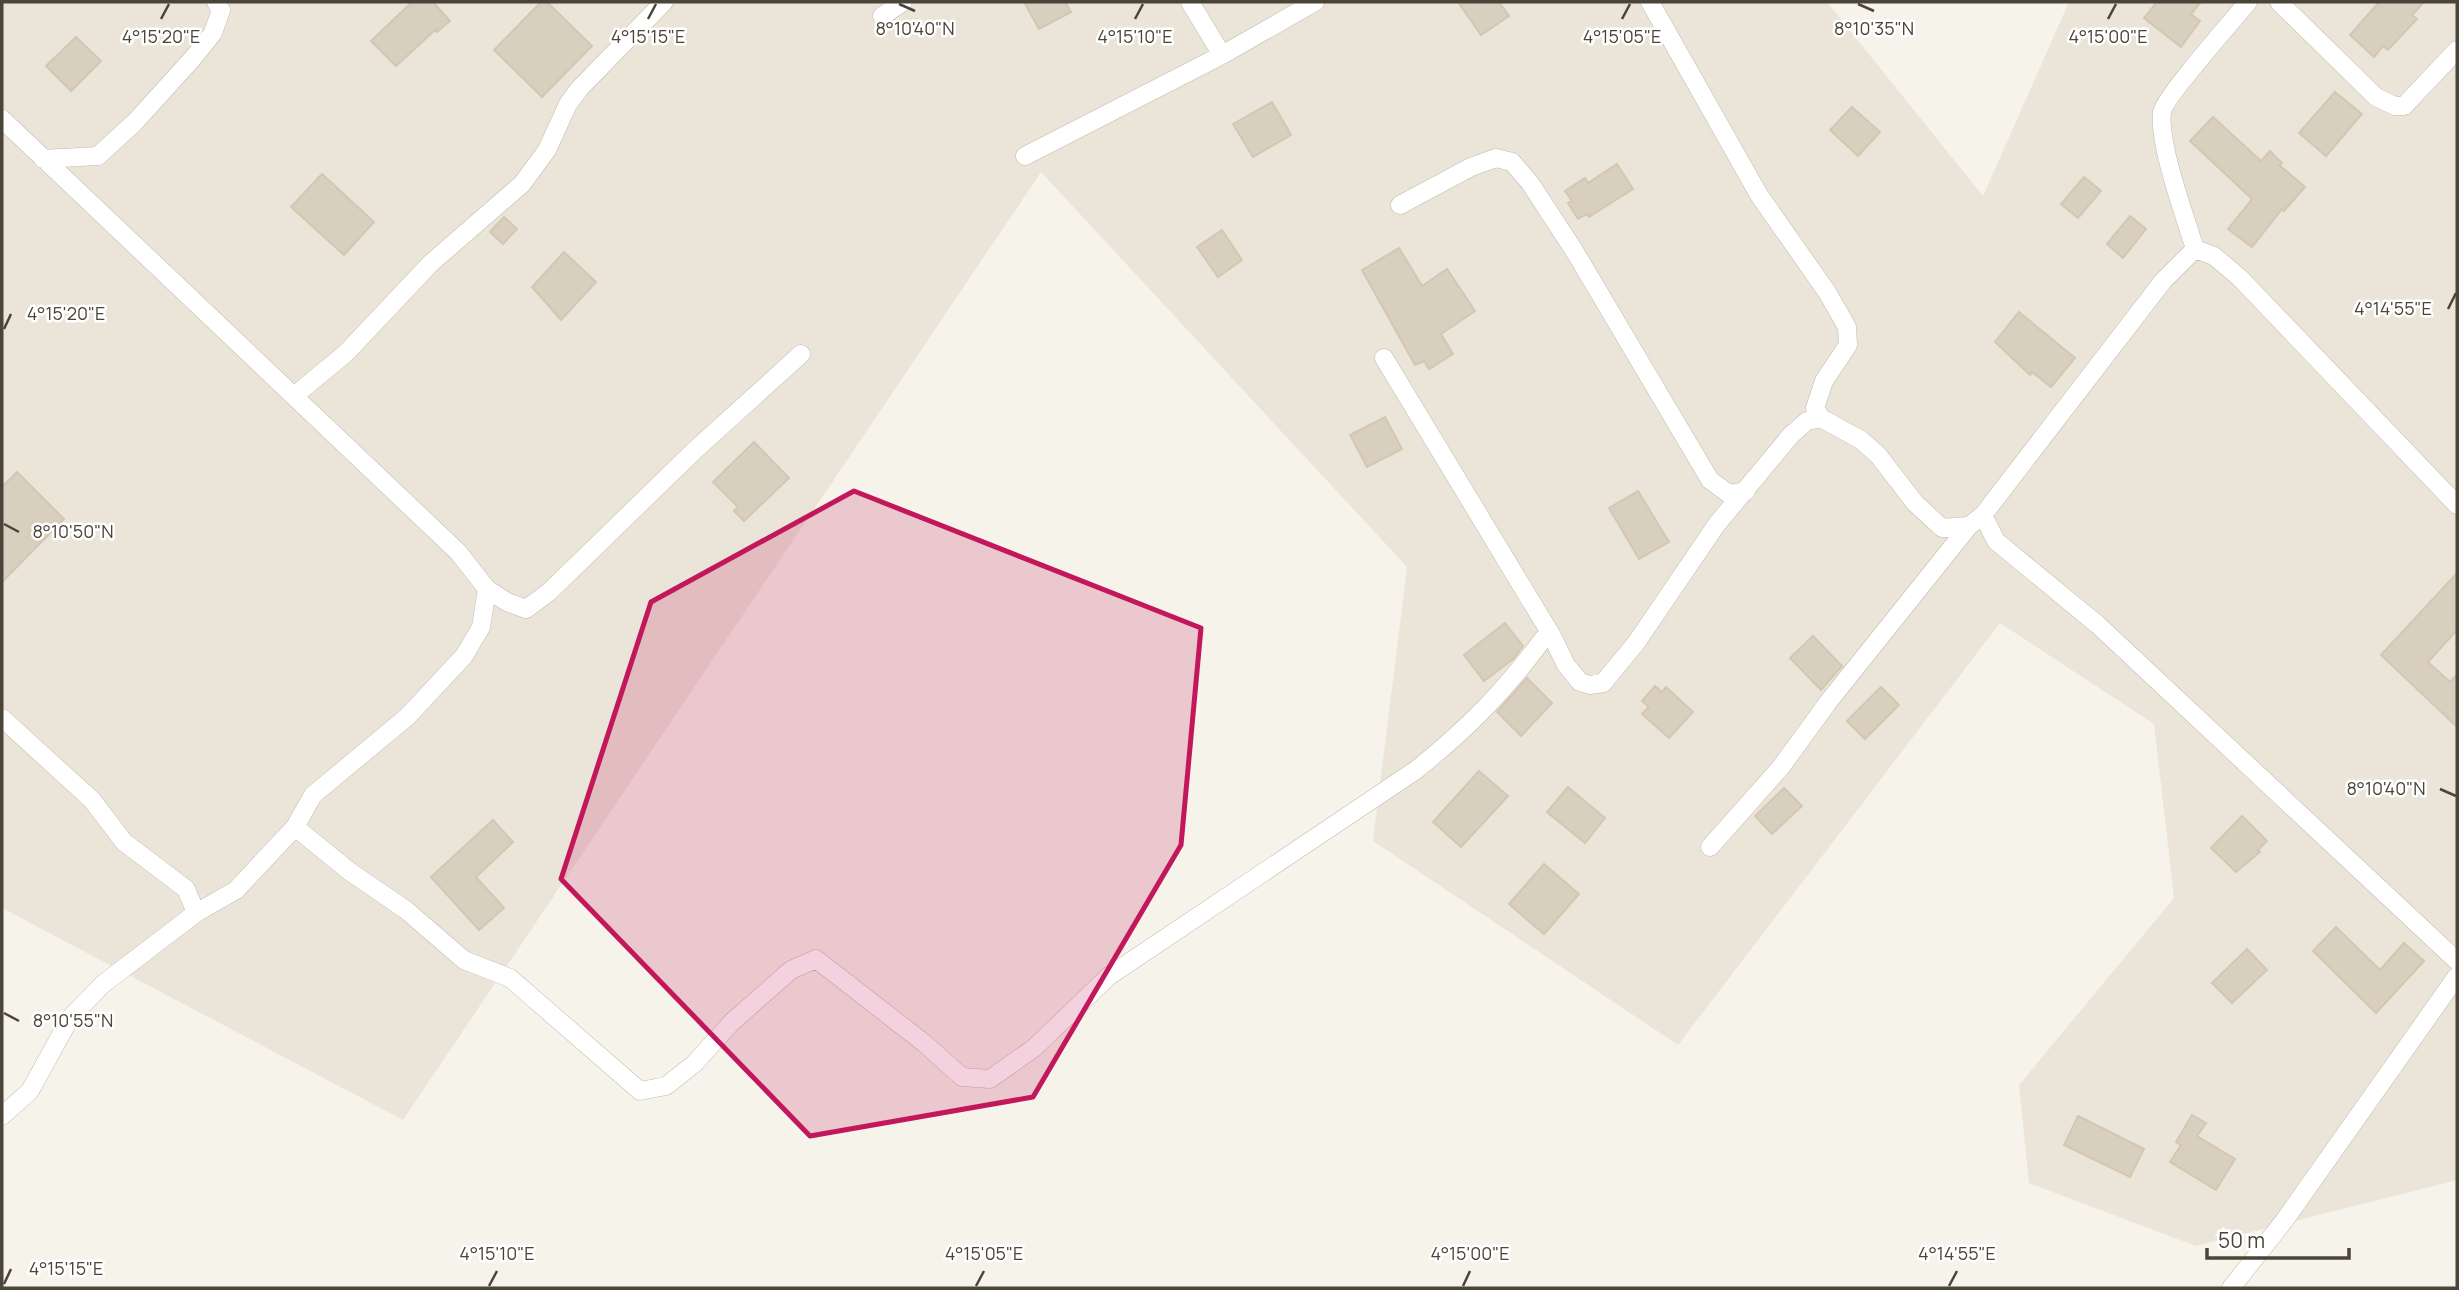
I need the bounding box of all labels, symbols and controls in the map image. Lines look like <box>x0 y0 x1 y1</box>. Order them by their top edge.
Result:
text: 8°10'40"N <box>875 16 955 40</box>
text: 8°10'35"N <box>1834 16 1914 40</box>
text: 4°15'20"E <box>122 24 200 48</box>
text: 4°15'15"E <box>611 24 685 48</box>
text: 4°15'10"E <box>1097 24 1173 48</box>
text: 4°15'05"E <box>1583 24 1661 48</box>
text: 4°15'00"E <box>2068 24 2148 48</box>
text: 4°14'55"E <box>2354 296 2432 320</box>
text: 4°15'20"E <box>27 301 105 325</box>
text: 8°10'50"N <box>32 519 114 543</box>
text: 8°10'40"N <box>2346 776 2426 800</box>
text: 8°10'55"N <box>33 1008 113 1032</box>
scale bar <box>2207 1216 2349 1260</box>
text: 50 m <box>2218 1226 2265 1254</box>
text: 4°15'10"E <box>459 1241 535 1265</box>
text: 4°15'05"E <box>945 1241 1023 1265</box>
text: 4°15'00"E <box>1430 1241 1510 1265</box>
text: 4°14'55"E <box>1918 1241 1996 1265</box>
text: 4°15'15"E <box>29 1256 103 1280</box>

